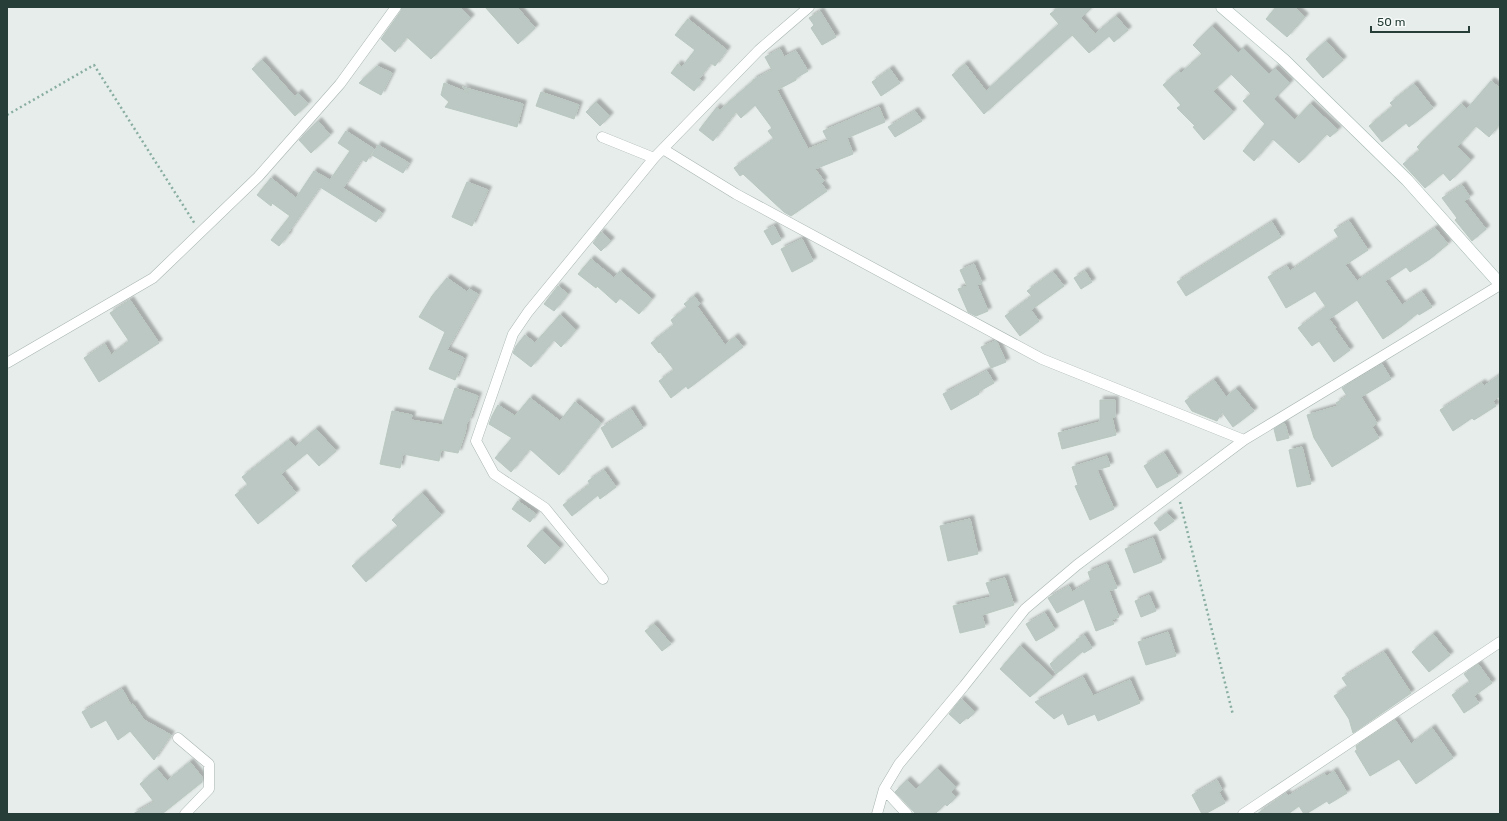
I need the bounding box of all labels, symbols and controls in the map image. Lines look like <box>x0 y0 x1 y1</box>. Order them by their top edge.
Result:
scale bar <box>1371 8 1469 34</box>
text: 50 m <box>1377 15 1405 29</box>

